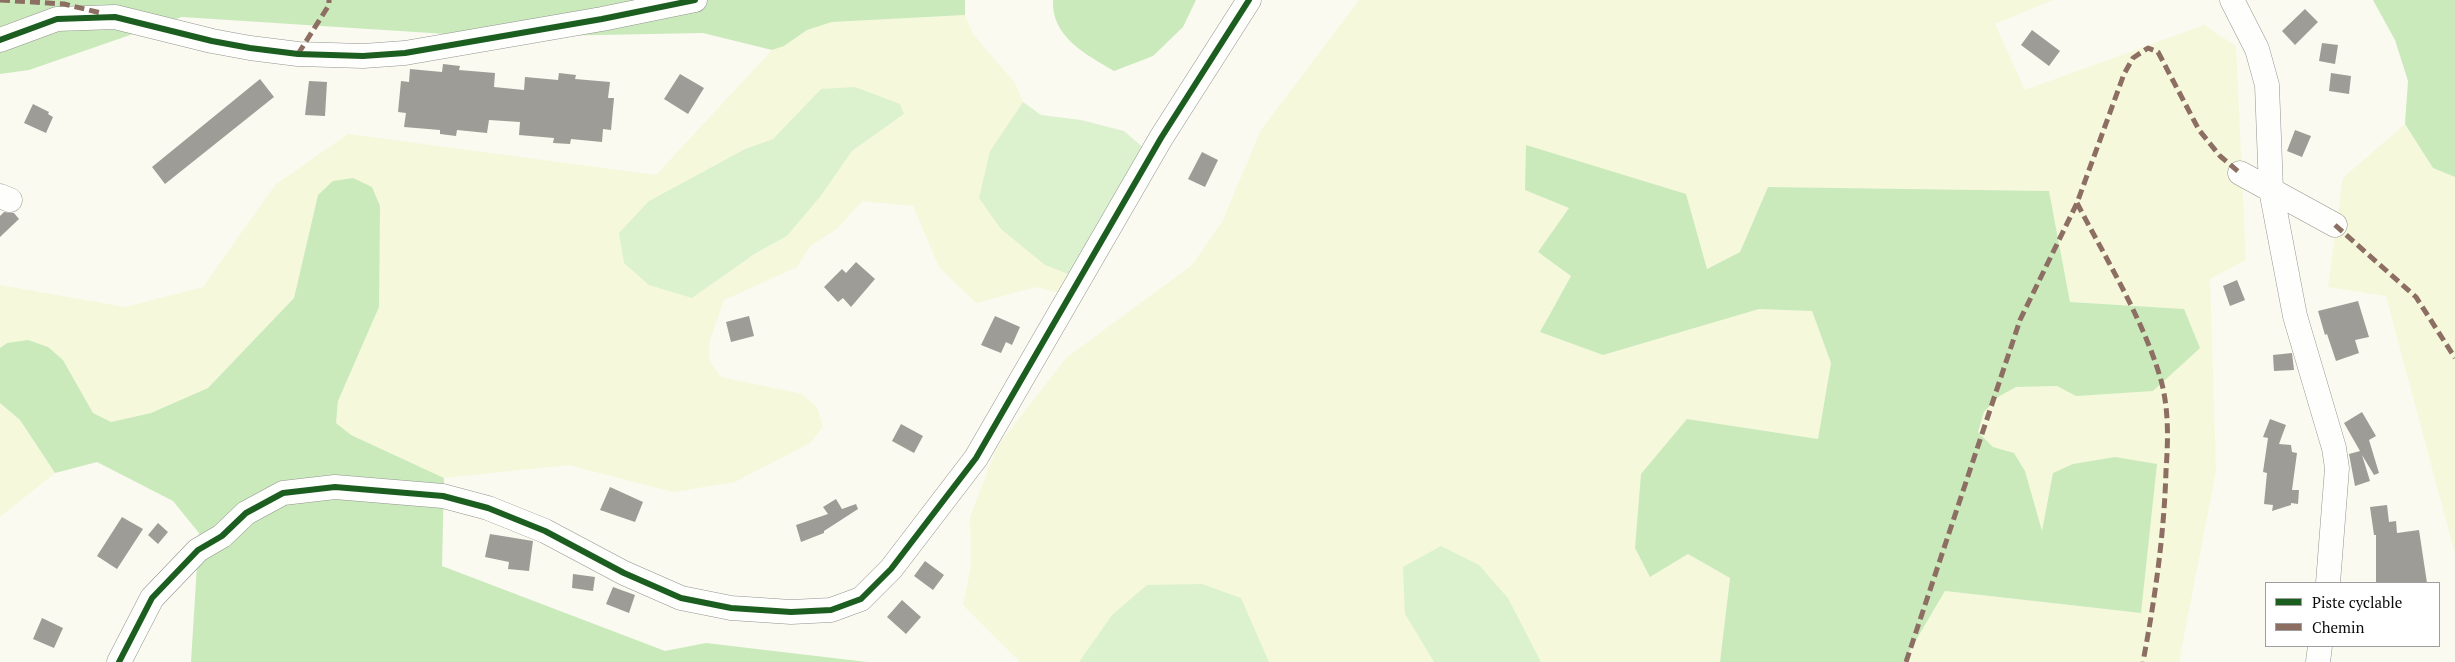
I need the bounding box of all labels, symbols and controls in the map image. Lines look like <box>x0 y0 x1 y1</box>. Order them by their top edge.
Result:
legend <box>2265 582 2440 647</box>
text: Piste cyclable <box>2312 592 2402 612</box>
text: Chemin <box>2312 617 2364 637</box>

